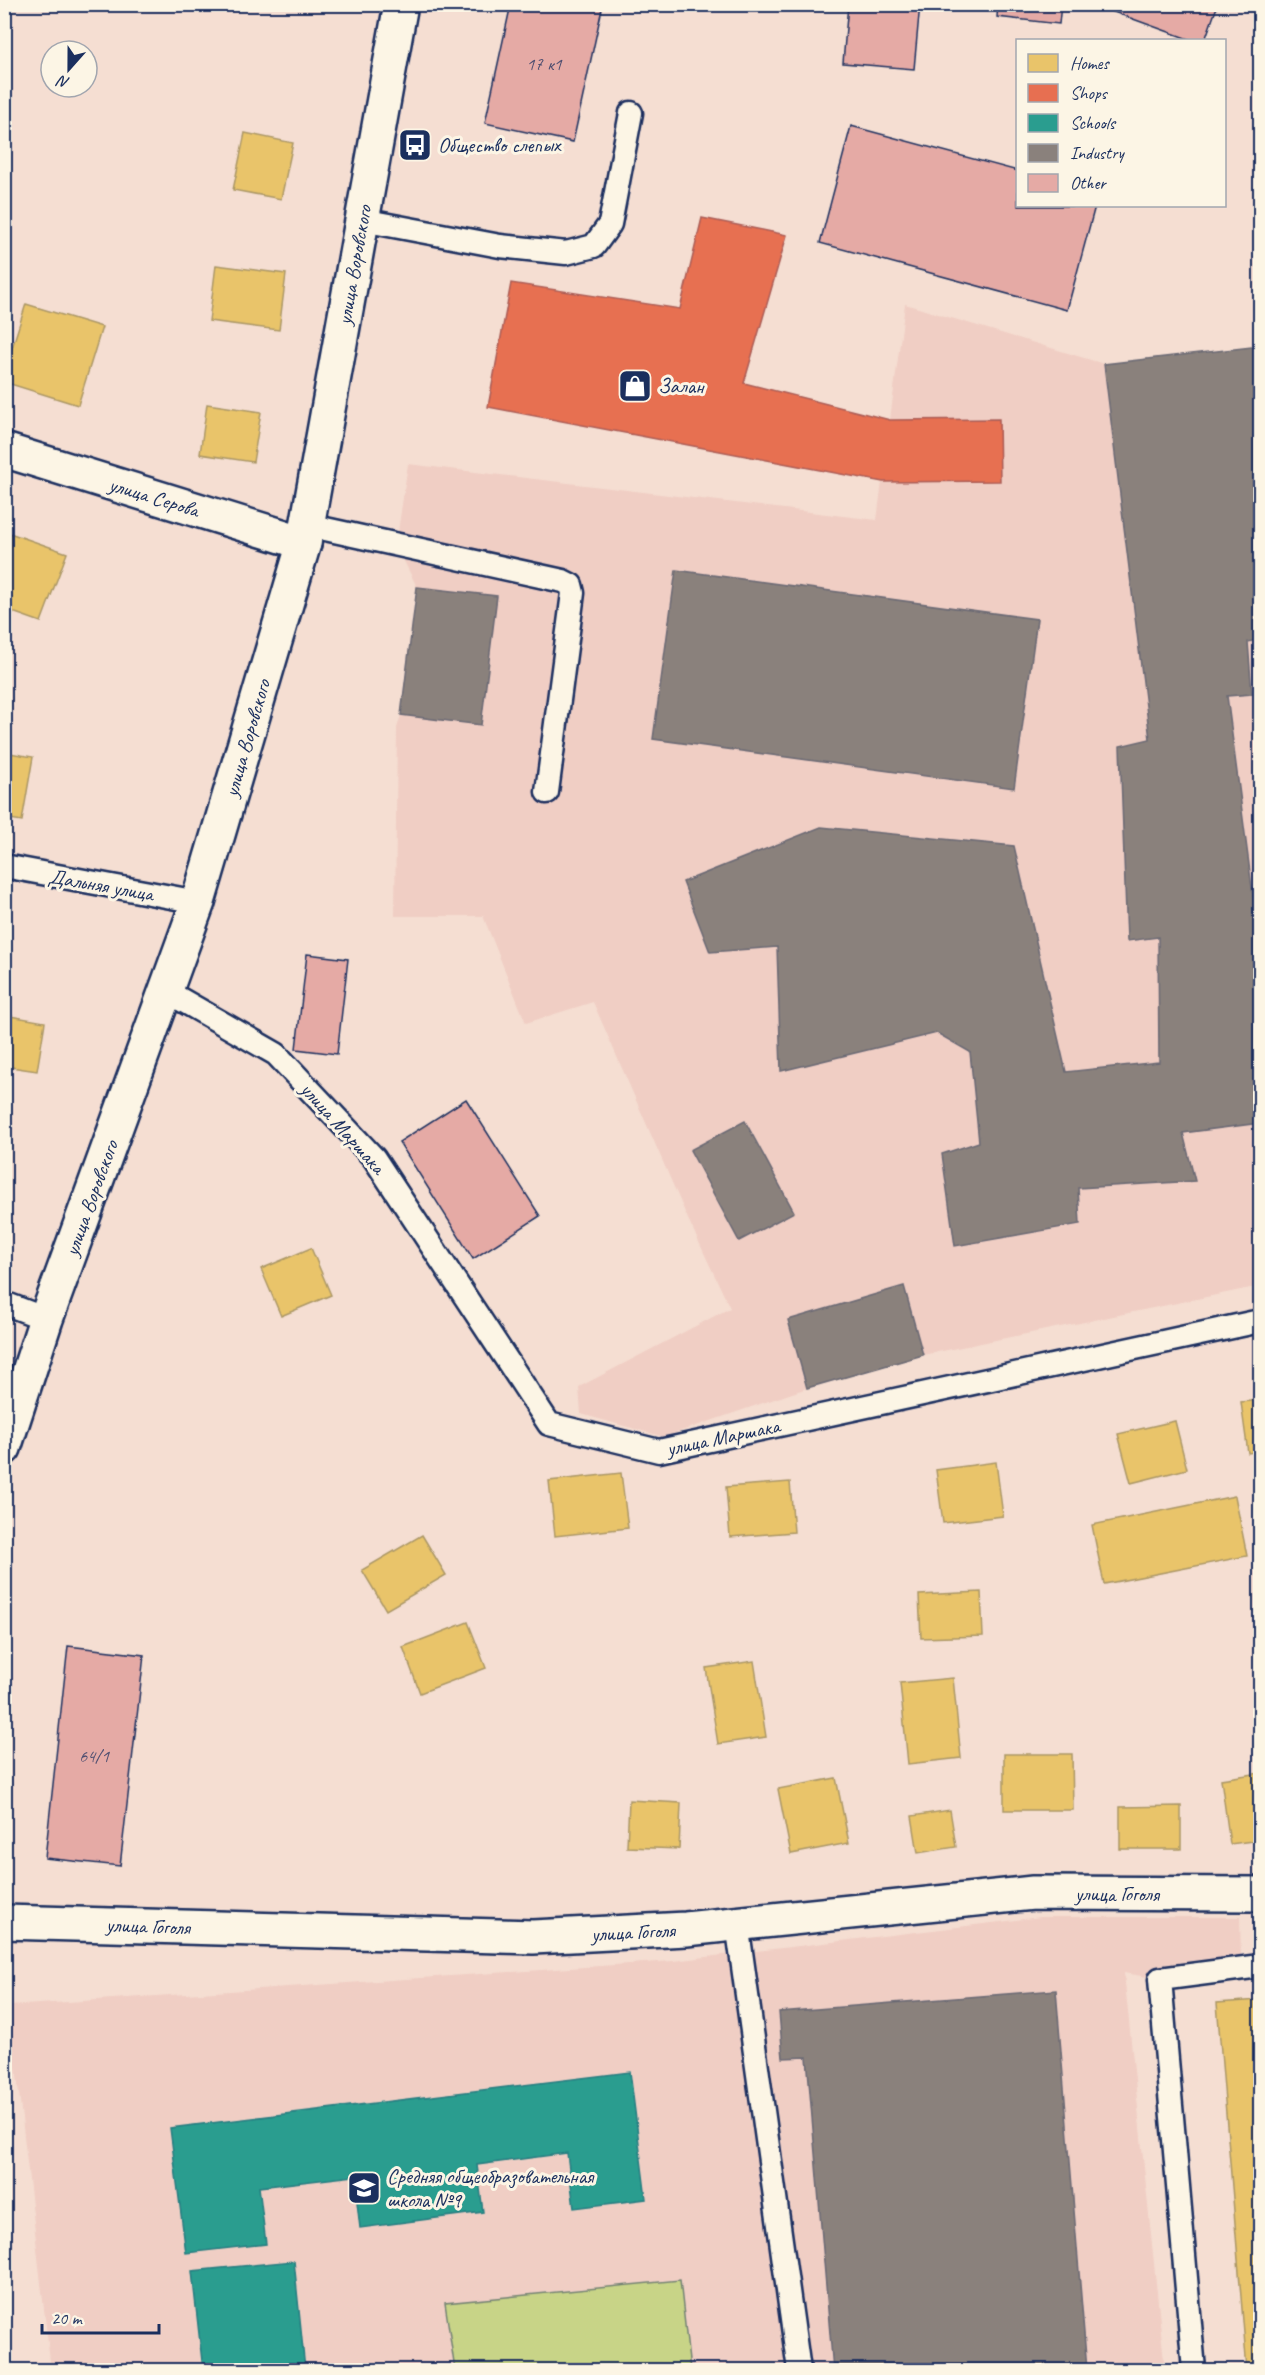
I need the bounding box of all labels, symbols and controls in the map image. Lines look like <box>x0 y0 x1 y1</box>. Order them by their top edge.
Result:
north arrow <box>39 39 99 99</box>
legend <box>1016 39 1226 207</box>
text: Homes <box>1070 52 1110 74</box>
house number: 17 к1 <box>526 53 563 75</box>
text: N <box>53 70 72 93</box>
text: Shops <box>1070 82 1109 104</box>
text: Schools <box>1070 112 1117 134</box>
bus stop icon: Общество слепых <box>397 127 433 163</box>
place label: Общество слепых <box>438 132 562 158</box>
text: Industry <box>1070 142 1125 164</box>
text: Other <box>1070 172 1107 194</box>
street label: улица Воровского <box>330 202 378 329</box>
shop icon: Залан <box>617 368 653 404</box>
place label: Залан <box>658 373 705 399</box>
street label: улица Серова <box>104 470 204 524</box>
street label: улица Воровского <box>217 675 277 802</box>
street label: Дальняя улица <box>47 863 158 907</box>
street label: улица Маршака <box>294 1075 393 1181</box>
street label: улица Воровского <box>57 1135 124 1261</box>
street label: улица Маршака <box>662 1412 784 1462</box>
house number: 64/1 <box>79 1745 110 1767</box>
street label: улица Гоголя <box>1073 1881 1161 1907</box>
street label: улица Гоголя <box>104 1911 192 1941</box>
street label: улица Гоголя <box>588 1917 677 1947</box>
place label: Средняя общеобразовательная школа №9 <box>387 2163 595 2213</box>
school or university icon: Средняя общеобразовательная школа №9 <box>346 2170 382 2206</box>
scale bar <box>42 2297 159 2335</box>
text: 20 m <box>51 2307 84 2329</box>

